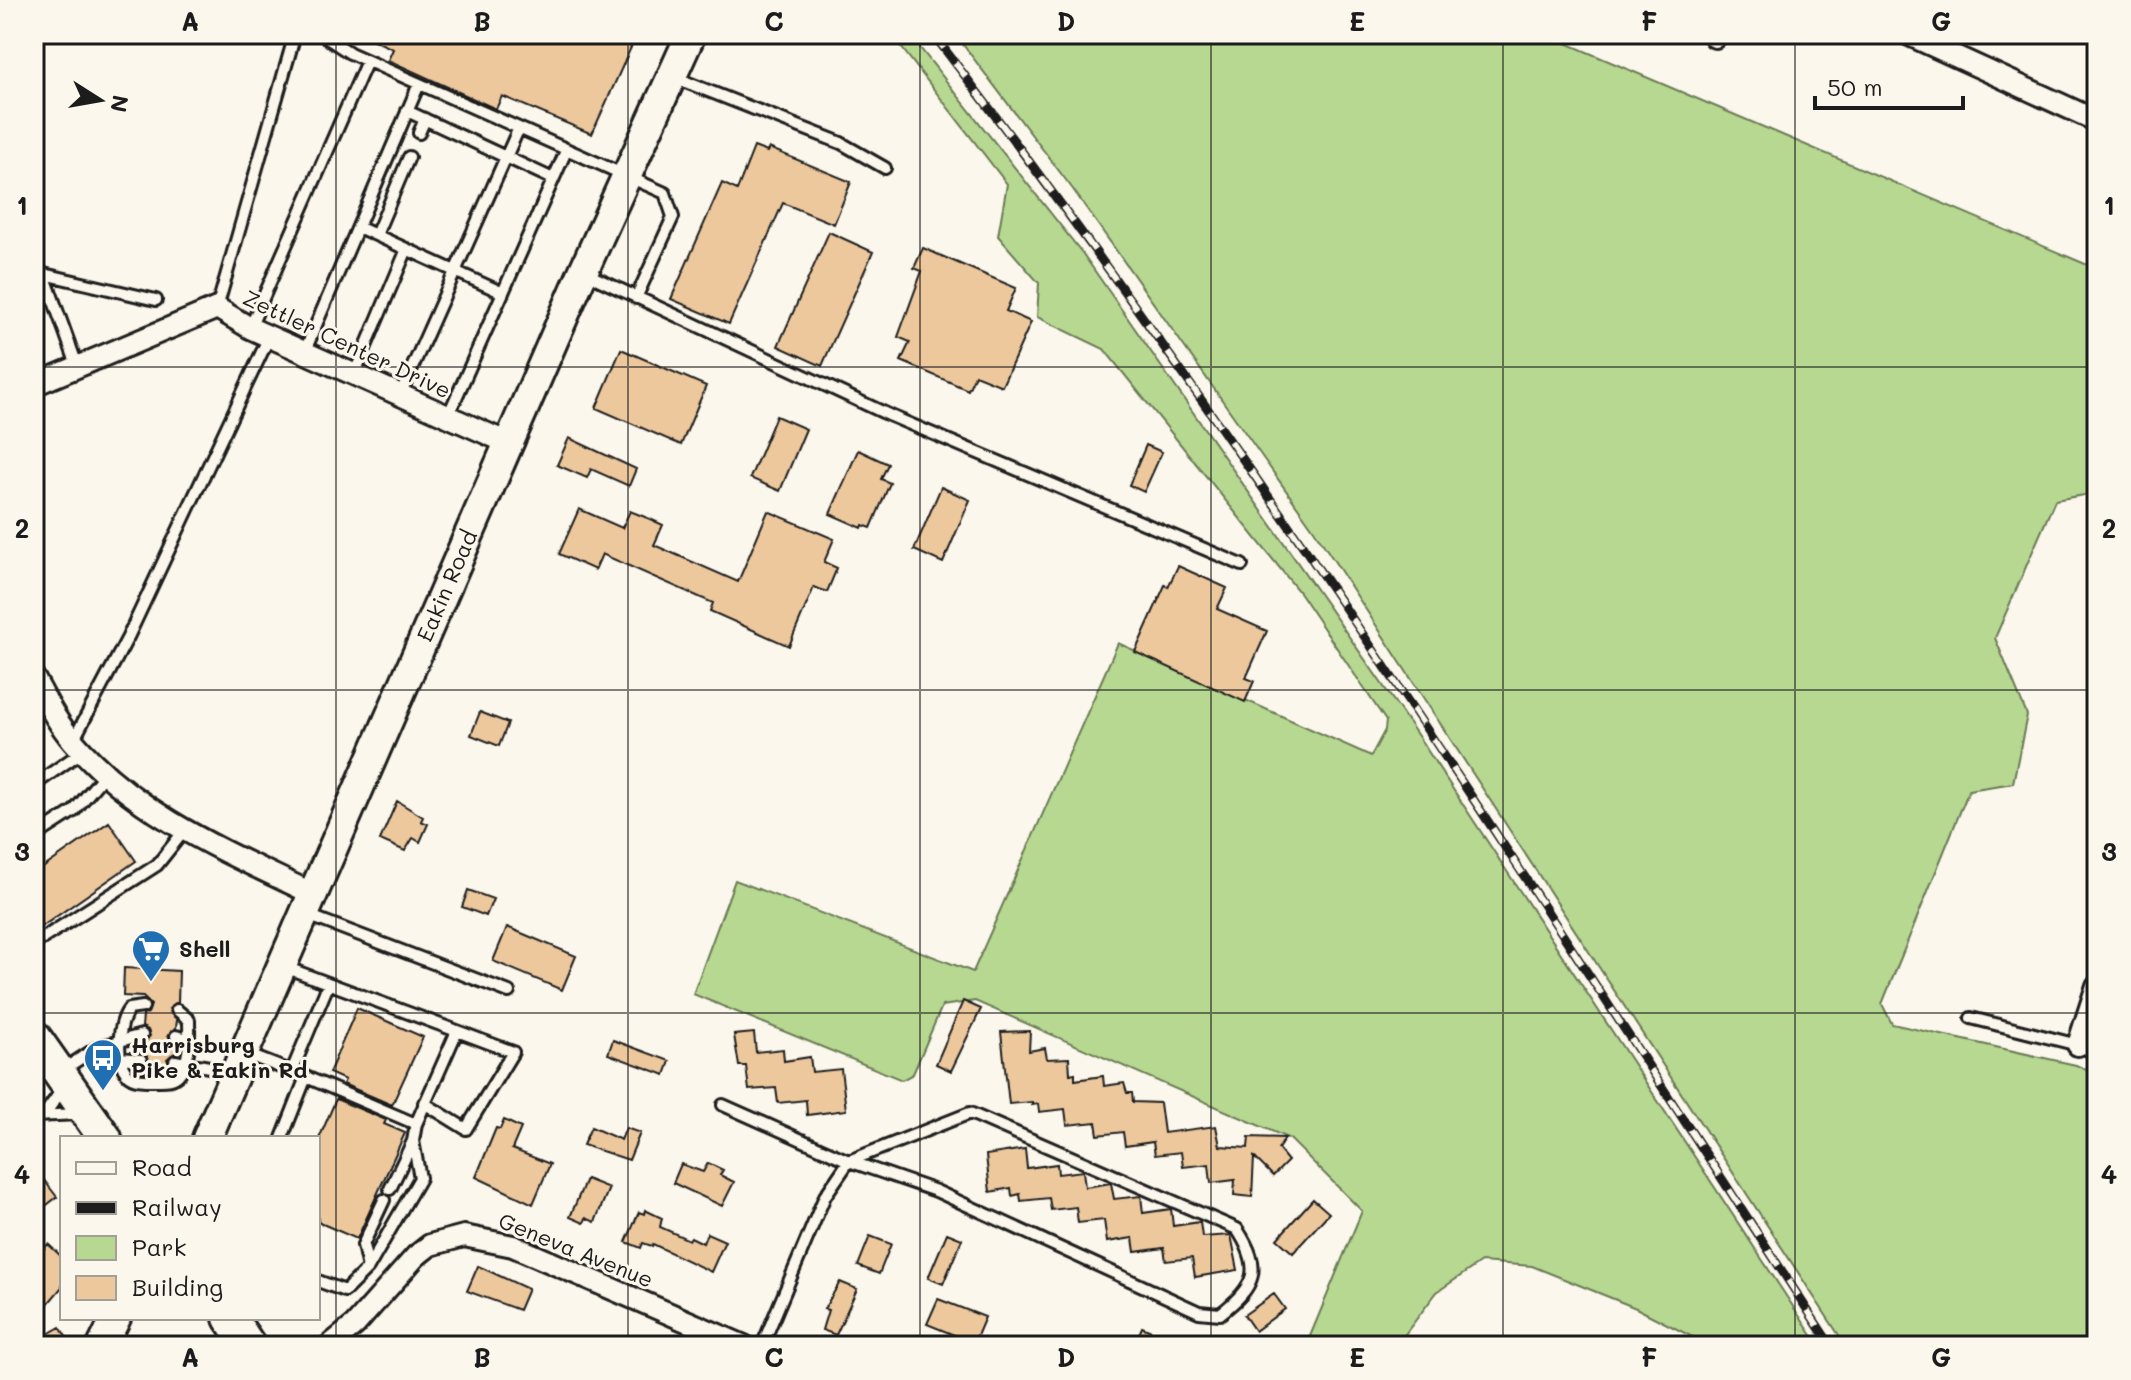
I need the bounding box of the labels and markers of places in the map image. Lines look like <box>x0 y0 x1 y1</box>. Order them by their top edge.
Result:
supermarket icon: Shell <box>130 928 172 983</box>
place label: Shell <box>179 934 231 963</box>
place label: Harrisburg Pike & Eakin Rd <box>131 1030 307 1084</box>
bus stop icon: Harrisburg Pike & Eakin Rd <box>82 1037 124 1092</box>

